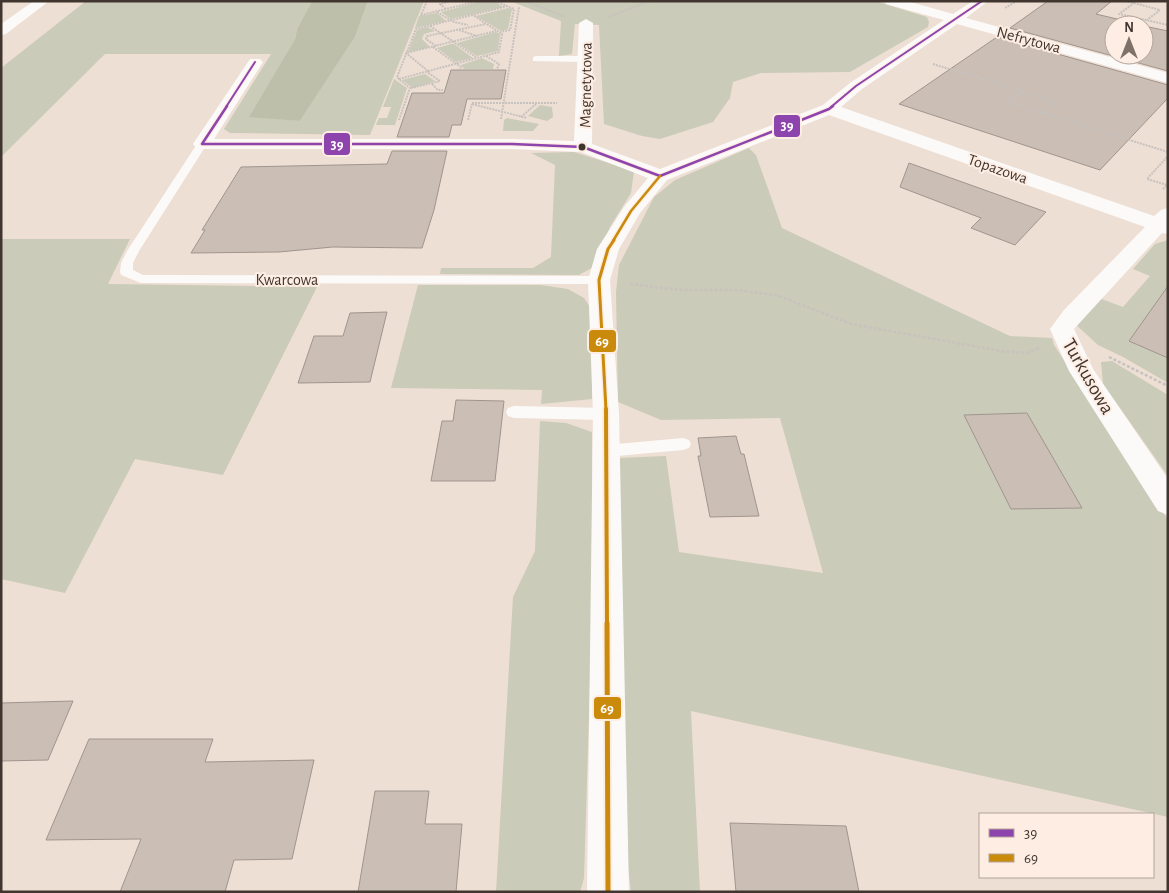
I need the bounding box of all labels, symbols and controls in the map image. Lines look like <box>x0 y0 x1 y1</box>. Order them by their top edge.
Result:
north arrow <box>1104 15 1154 65</box>
text: N <box>1124 21 1134 35</box>
street label: Nefrytowa <box>995 24 1062 57</box>
street label: Magnetytowa <box>577 42 596 128</box>
line badge: 39 <box>773 114 801 138</box>
text: 39 <box>781 119 794 133</box>
line badge: 39 <box>323 132 351 156</box>
text: 39 <box>331 138 344 152</box>
unlabelled marker <box>577 142 587 152</box>
street label: Topazowa <box>966 151 1030 187</box>
street label: Kwarcowa <box>256 272 318 288</box>
line badge: 69 <box>588 329 617 353</box>
text: 69 <box>595 335 609 349</box>
street label: Turkusowa <box>1059 335 1118 418</box>
line badge: 69 <box>593 696 622 720</box>
text: 69 <box>600 702 614 716</box>
legend <box>979 813 1154 878</box>
text: 39 <box>1024 826 1037 841</box>
text: 69 <box>1024 851 1038 866</box>

